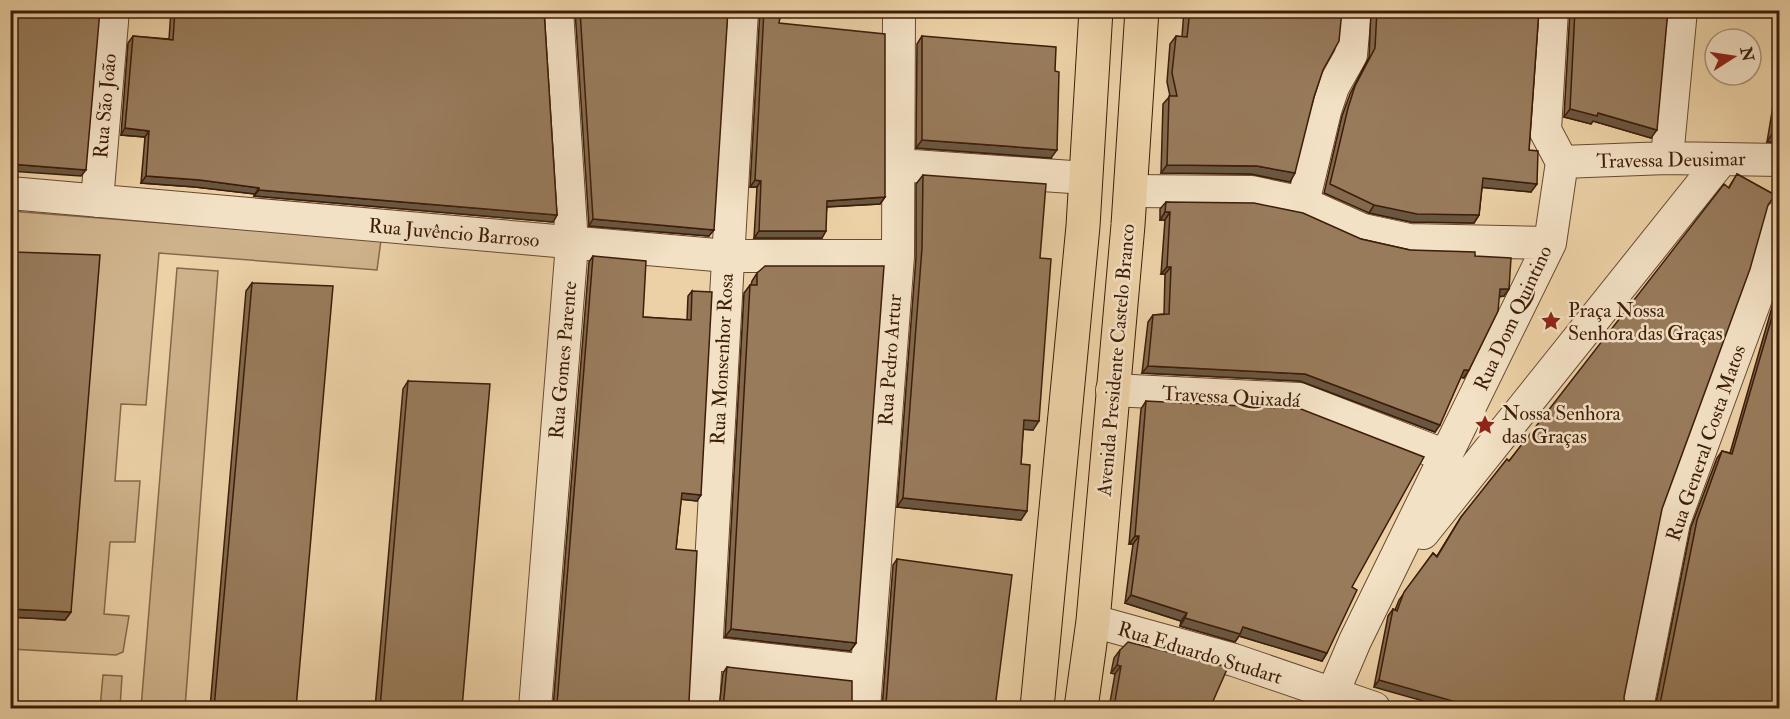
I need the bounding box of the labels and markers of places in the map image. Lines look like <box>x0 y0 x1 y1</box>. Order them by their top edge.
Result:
place label: Praça Nossa Senhora das Graças <box>1568 298 1723 346</box>
place icon: Praça Nossa Senhora das Graças <box>1539 309 1563 333</box>
place label: Nossa Senhora das Graças <box>1502 401 1622 449</box>
place icon: Nossa Senhora das Graças <box>1473 413 1497 437</box>

